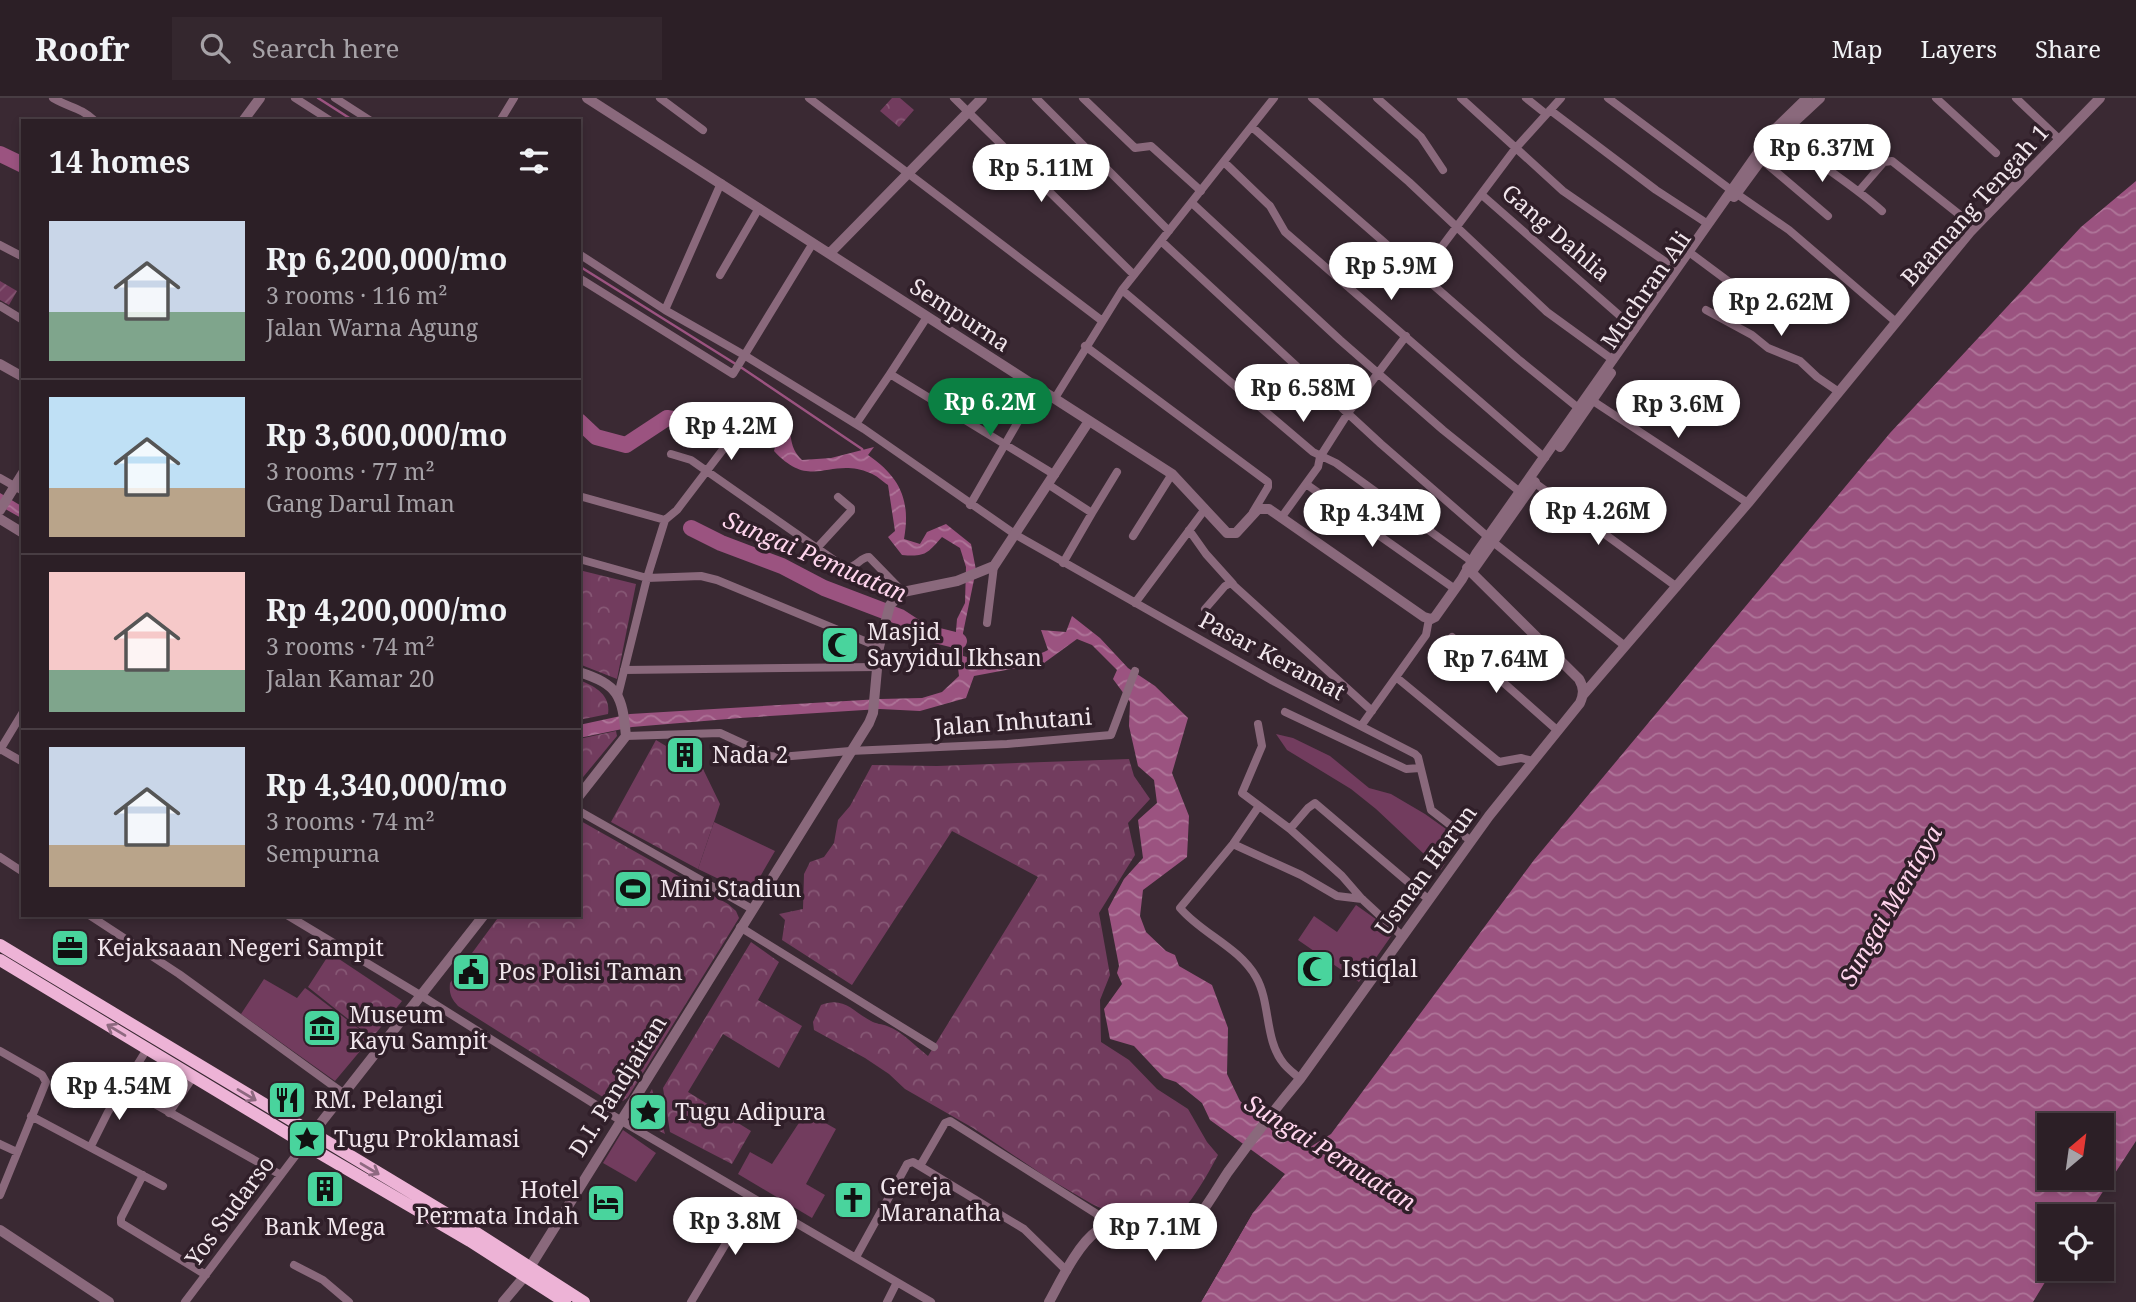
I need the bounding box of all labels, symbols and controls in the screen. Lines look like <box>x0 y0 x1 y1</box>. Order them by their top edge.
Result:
search box <box>172 17 662 80</box>
text: Roofr <box>35 26 130 71</box>
icon: search <box>196 29 234 67</box>
text: Search here <box>252 30 399 66</box>
text: Map <box>1832 32 1883 65</box>
text: Layers <box>1921 32 1997 65</box>
text: Share <box>2035 32 2101 65</box>
street label: Baamang Tengah 1 <box>1893 116 2056 292</box>
pin: Rp 6.37M <box>1750 125 1894 184</box>
text: Rp 6.37M <box>1770 131 1874 163</box>
text: 14 homes <box>49 141 190 182</box>
icon: filters <box>515 142 553 180</box>
pin: Rp 5.11M <box>969 144 1113 204</box>
text: Rp 5.11M <box>989 151 1093 183</box>
street label: Gang Dahlia <box>1495 176 1618 288</box>
street label: Muchran Ali <box>1593 224 1698 355</box>
text: Rp 6,200,000/mo <box>266 238 507 279</box>
pin: Rp 5.9M <box>1326 242 1456 302</box>
icon: home <box>105 249 189 333</box>
text: Rp 5.9M <box>1345 249 1437 281</box>
street label: Sempurna <box>904 270 1017 359</box>
pin: Rp 2.62M <box>1709 278 1853 338</box>
text: 3 rooms · 116 m² <box>266 279 448 311</box>
text: Rp 2.62M <box>1729 285 1833 317</box>
text: Jalan Warna Agung <box>266 311 478 343</box>
pin: Rp 6.58M <box>1231 364 1375 424</box>
text: Rp 6.58M <box>1251 371 1355 403</box>
pin: Rp 6.2M <box>925 378 1055 438</box>
pin: Rp 3.6M <box>1613 380 1743 440</box>
text: Rp 6.2M <box>944 385 1036 417</box>
text: Rp 3.6M <box>1632 387 1724 419</box>
pin: Rp 4.2M <box>666 402 796 462</box>
text: Rp 4.2M <box>685 409 777 441</box>
text: Rp 3,600,000/mo <box>266 414 507 455</box>
icon: home <box>105 425 189 509</box>
text: 3 rooms · 77 m² <box>266 455 435 487</box>
text: Gang Darul Iman <box>266 487 455 519</box>
pin: Rp 4.26M <box>1526 488 1670 547</box>
pin: Rp 4.34M <box>1300 490 1444 549</box>
text: Rp 4.26M <box>1546 494 1650 526</box>
text: Rp 4.34M <box>1320 496 1424 528</box>
water label: Sungai Pemuatan <box>719 502 912 609</box>
text: Rp 4,200,000/mo <box>266 589 507 630</box>
icon: home <box>105 600 189 684</box>
street label: Pasar Keramat <box>1194 603 1351 707</box>
place label: Masjid Sayyidul Ikhsan <box>867 615 1042 673</box>
mosque icon: Masjid Sayyidul Ikhsan <box>819 624 861 666</box>
text: 3 rooms · 74 m² <box>266 630 435 662</box>
pin: Rp 7.64M <box>1424 636 1568 695</box>
text: Rp 7.64M <box>1444 642 1548 674</box>
text: Jalan Kamar 20 <box>266 662 434 694</box>
street label: Jalan Inhutani <box>932 699 1093 743</box>
building icon: Nada 2 <box>664 734 706 776</box>
place label: Nada 2 <box>712 738 788 770</box>
text: Rp 4,340,000/mo <box>266 764 507 805</box>
icon: home <box>105 775 189 859</box>
street label: Usman Harun <box>1367 798 1483 941</box>
text: 3 rooms · 74 m² <box>266 805 435 837</box>
water label: Sungai Mentaya <box>1830 819 1949 991</box>
text: Sempurna <box>266 837 380 869</box>
sports icon: Mini Stadiun <box>612 868 654 910</box>
place label: Mini Stadiun <box>660 872 802 904</box>
office icon: Kejaksaaan Negeri Sampit <box>49 927 91 969</box>
place label: Kejaksaaan Negeri Sampit <box>97 931 384 963</box>
mosque icon: Istiqlal <box>1294 948 1336 990</box>
public building icon: Pos Polisi Taman <box>450 951 492 993</box>
place label: Istiqlal <box>1342 952 1418 984</box>
place label: Pos Polisi Taman <box>498 955 683 987</box>
place label: Museum Kayu Sampit <box>349 998 488 1056</box>
museum icon: Museum Kayu Sampit <box>301 1007 343 1049</box>
street label: D.I. Pandjaitan <box>561 1009 673 1162</box>
one-way arrow <box>106 1023 126 1037</box>
pin: Rp 4.54M <box>47 1062 191 1122</box>
text: Rp 4.54M <box>67 1069 171 1101</box>
restaurant icon: RM. Pelangi <box>266 1079 308 1121</box>
place label: RM. Pelangi <box>314 1083 444 1115</box>
water label: Sungai Pemuatan <box>1239 1086 1423 1218</box>
one-way arrow <box>237 1088 257 1102</box>
place icon: Tugu Adipura <box>627 1091 669 1133</box>
place label: Tugu Adipura <box>675 1095 826 1127</box>
north arrow <box>2037 1113 2114 1190</box>
map controls <box>2037 1113 2114 1281</box>
place icon: Tugu Proklamasi <box>286 1118 328 1160</box>
place label: Tugu Proklamasi <box>334 1122 520 1154</box>
street label: Yos Sudarso <box>176 1148 281 1273</box>
one-way arrow <box>360 1163 380 1177</box>
building icon: Bank Mega <box>304 1168 346 1210</box>
place label: Gereja Maranatha <box>880 1170 1001 1228</box>
place label: Hotel Permata Indah <box>415 1173 579 1231</box>
church icon: Gereja Maranatha <box>832 1179 874 1221</box>
hotel icon: Hotel Permata Indah <box>585 1182 627 1224</box>
pin: Rp 3.8M <box>670 1198 800 1257</box>
text: Rp 3.8M <box>689 1204 781 1236</box>
pin: Rp 7.1M <box>1090 1204 1220 1263</box>
button: locate <box>2037 1204 2114 1281</box>
place label: Bank Mega <box>264 1210 386 1242</box>
text: Rp 7.1M <box>1109 1210 1201 1242</box>

